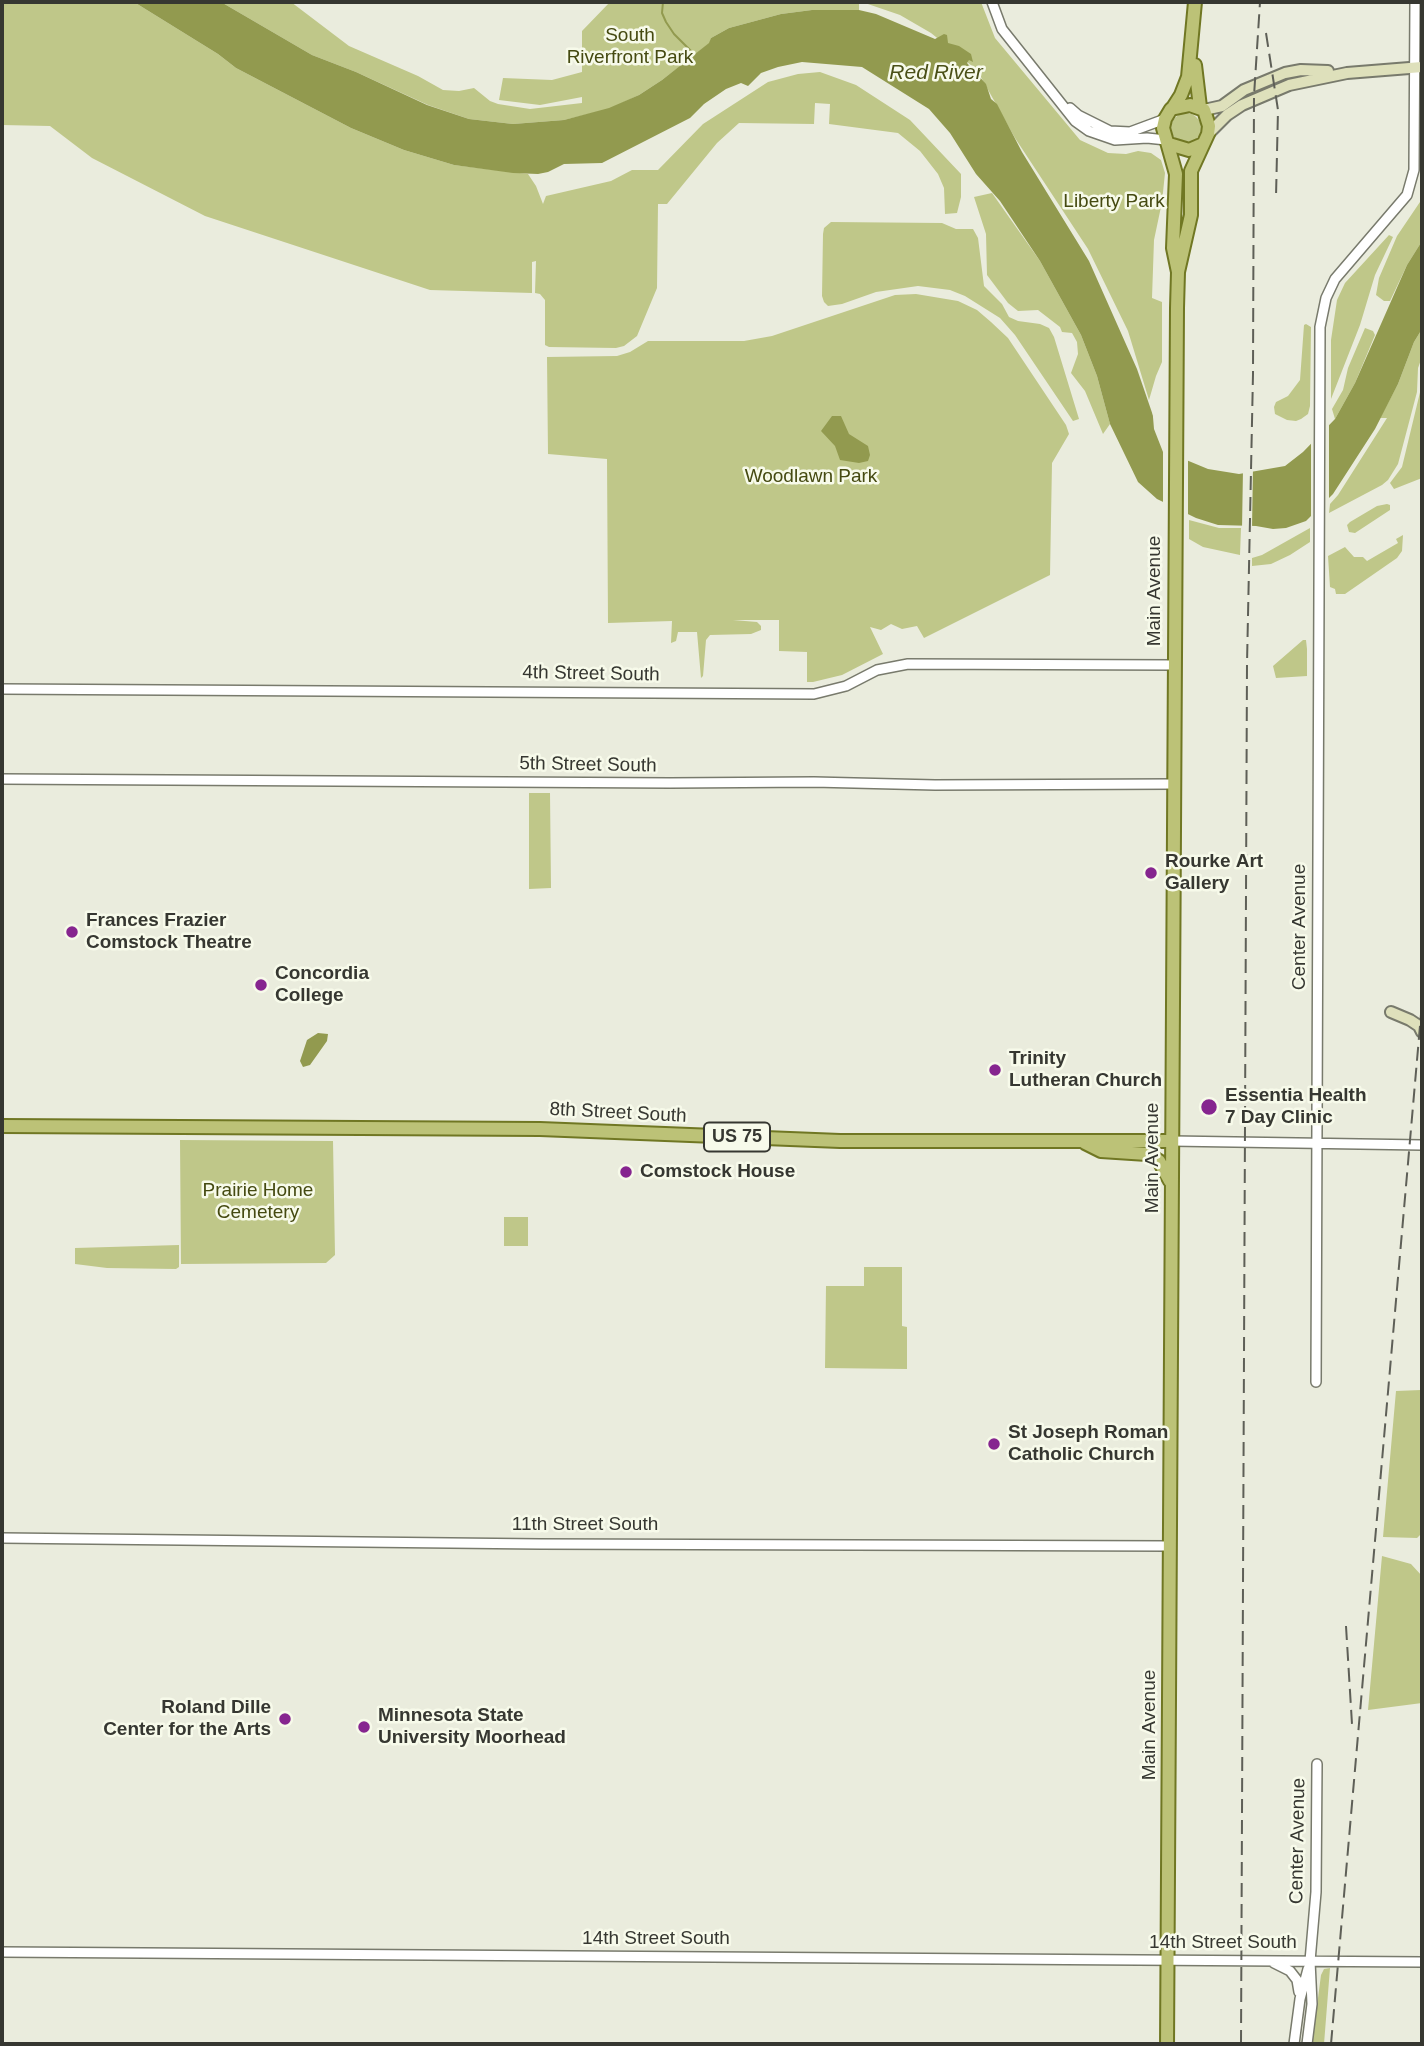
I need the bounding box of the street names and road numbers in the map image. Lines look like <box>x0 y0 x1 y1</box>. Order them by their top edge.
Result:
street label: Main Avenue <box>1144 536 1166 646</box>
street label: 4th Street South <box>522 661 660 687</box>
street label: 5th Street South <box>519 752 657 778</box>
street label: Center Avenue <box>1289 864 1311 990</box>
street label: 8th Street South <box>549 1098 687 1128</box>
street label: Main Avenue <box>1142 1103 1164 1213</box>
road number: US 75 <box>704 1122 770 1152</box>
street label: 11th Street South <box>512 1514 658 1536</box>
street label: Main Avenue <box>1139 1670 1161 1780</box>
street label: Center Avenue <box>1285 1778 1311 1904</box>
street label: 14th Street South <box>582 1928 730 1950</box>
street label: 14th Street South <box>1149 1932 1297 1954</box>

